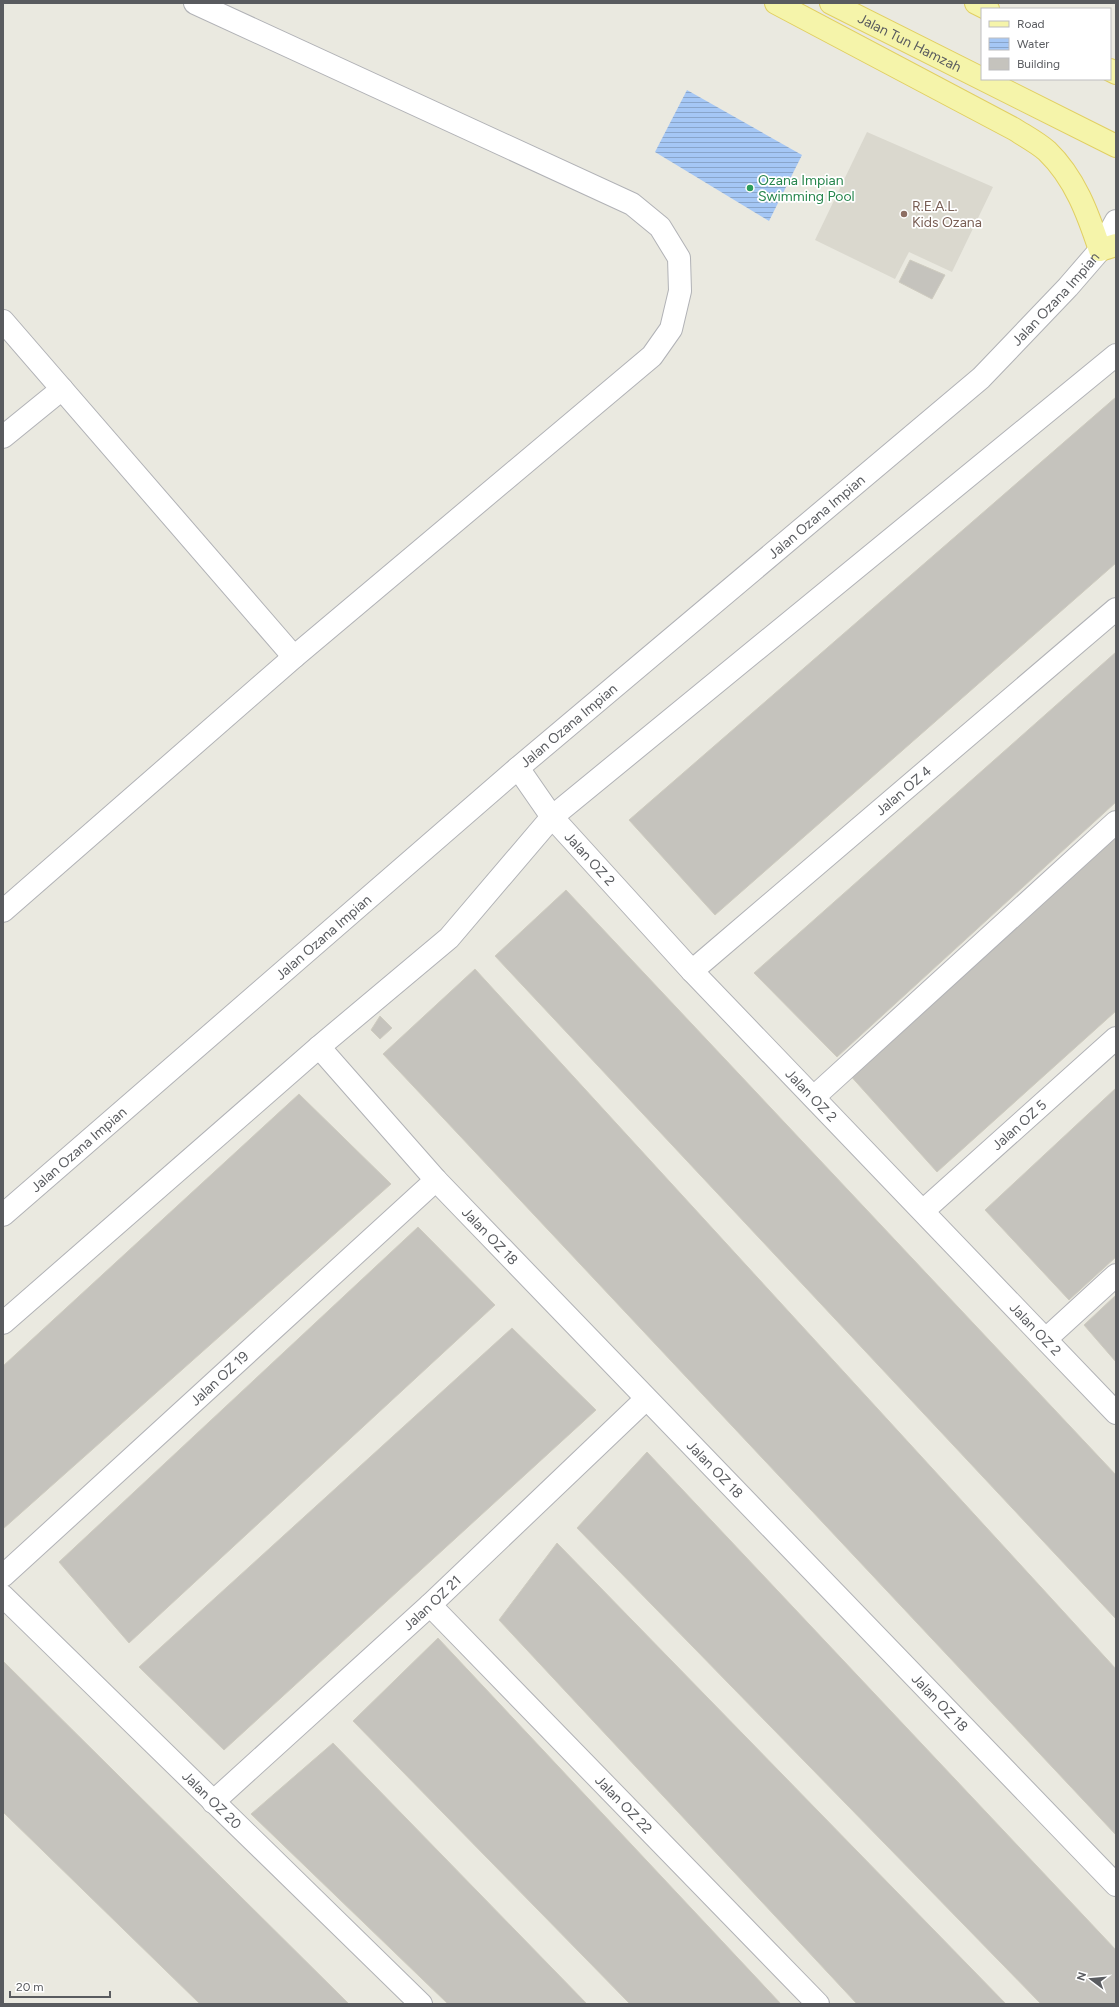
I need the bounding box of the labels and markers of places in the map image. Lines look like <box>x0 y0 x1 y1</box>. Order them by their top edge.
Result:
place label: Ozana Impian Swimming Pool <box>758 172 855 205</box>
marker: Ozana Impian Swimming Pool <box>745 183 755 193</box>
place label: R.E.A.L. Kids Ozana <box>912 198 982 231</box>
marker: R.E.A.L. Kids Ozana <box>899 209 909 219</box>

